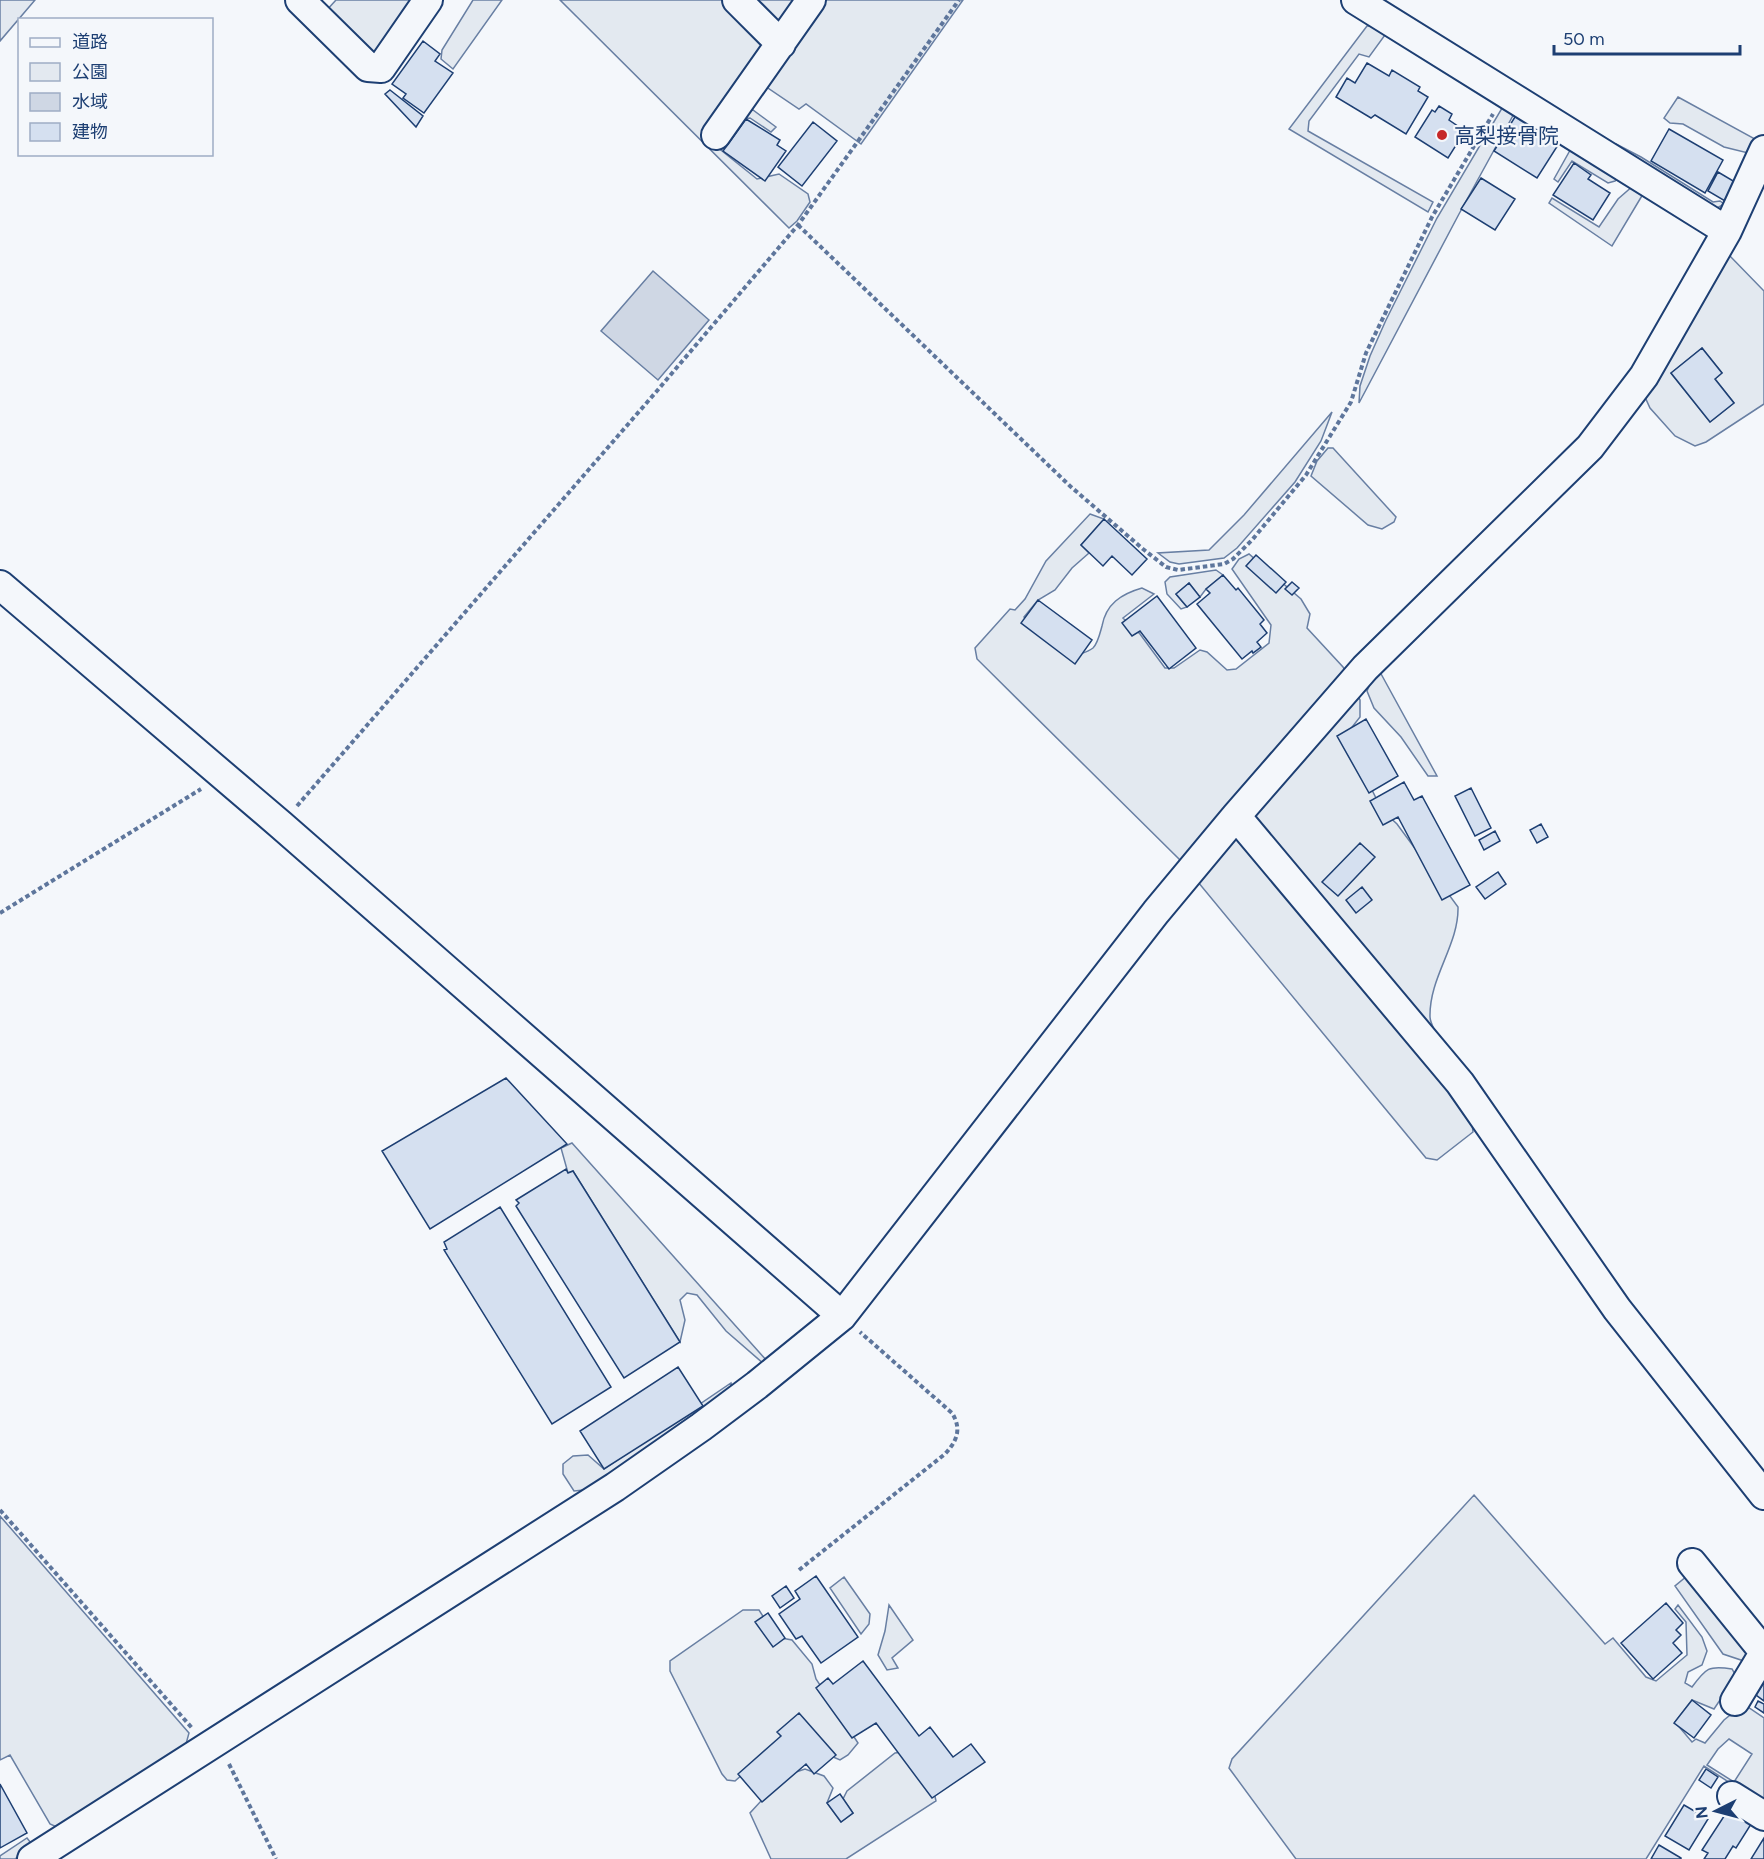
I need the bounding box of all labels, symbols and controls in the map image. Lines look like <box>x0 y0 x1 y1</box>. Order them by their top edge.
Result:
legend <box>18 18 213 156</box>
scale bar <box>1554 18 1740 56</box>
text: 50 m <box>1563 28 1605 50</box>
text: 道路 <box>72 31 108 53</box>
text: 公園 <box>72 61 108 83</box>
text: 水域 <box>72 91 108 113</box>
text: 建物 <box>72 121 108 143</box>
place label: 高梨接骨院 <box>1454 123 1559 148</box>
marker: 高梨接骨院 <box>1435 128 1449 142</box>
north arrow <box>1686 1781 1746 1841</box>
text: N <box>1691 1805 1712 1820</box>

